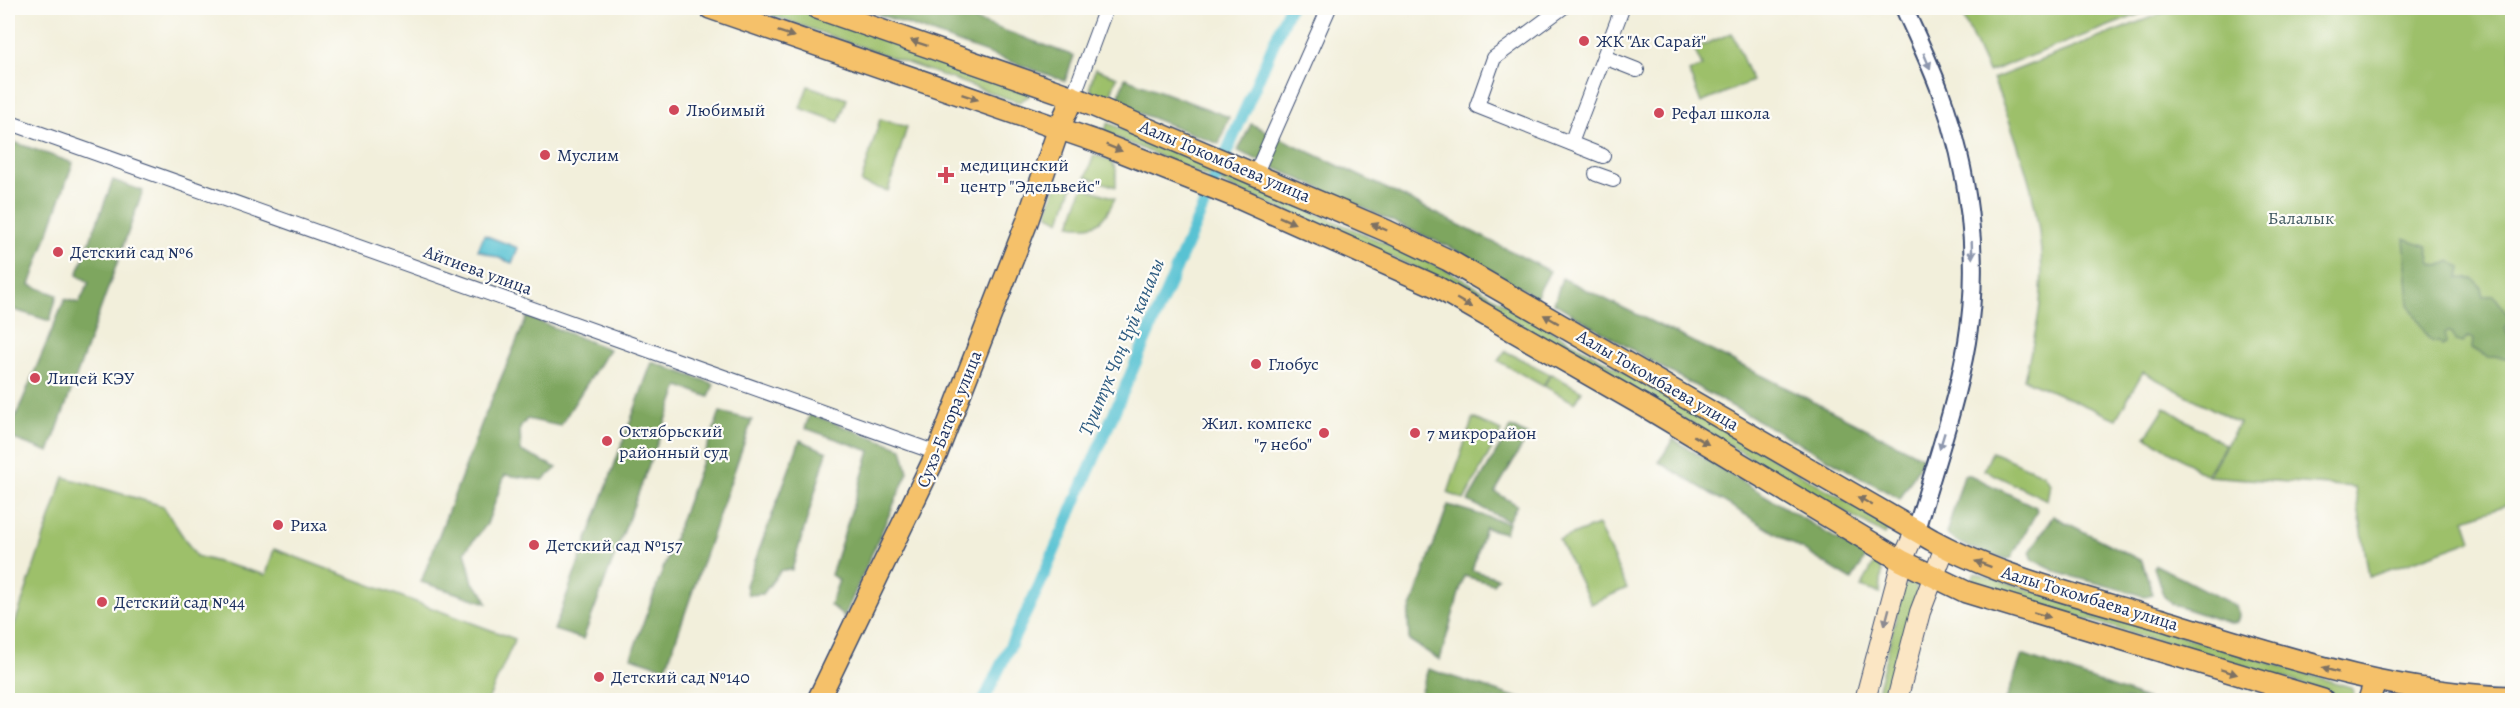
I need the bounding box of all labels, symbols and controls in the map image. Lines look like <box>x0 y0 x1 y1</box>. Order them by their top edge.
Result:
one-way arrow <box>777 29 795 39</box>
place label: ЖК "Ак Сарай" <box>1596 29 1706 53</box>
marker: ЖК "Ак Сарай" <box>1577 34 1591 48</box>
one-way arrow <box>910 37 928 47</box>
one-way arrow <box>1923 53 1932 70</box>
one-way arrow <box>961 93 979 103</box>
place label: Любимый <box>686 98 765 122</box>
place label: Рефал школа <box>1671 101 1771 125</box>
marker: Любимый <box>667 103 681 117</box>
marker: Рефал школа <box>1652 106 1666 120</box>
street label: Аалы Токомбаева улица <box>1135 114 1315 208</box>
place label: Муслим <box>557 143 619 167</box>
one-way arrow <box>1105 144 1123 154</box>
marker: Муслим <box>538 148 552 162</box>
place label: медицинский центр "Эдельвейс" <box>960 153 1100 198</box>
marker: медицинский центр "Эдельвейс" <box>937 166 955 184</box>
park label: Балалык <box>2268 206 2334 230</box>
one-way arrow <box>1279 216 1296 225</box>
one-way arrow <box>1370 222 1388 232</box>
street label: Айтиева улица <box>419 239 536 301</box>
place label: Детский сад №6 <box>70 240 193 264</box>
one-way arrow <box>1967 240 1976 259</box>
marker: Детский сад №6 <box>51 245 65 259</box>
water label: Түштүк Чоң Чүй каналы <box>1072 254 1171 440</box>
one-way arrow <box>1456 298 1473 308</box>
one-way arrow <box>1543 314 1559 325</box>
street label: Аалы Токомбаева улица <box>1572 323 1744 437</box>
street label: Сухэ-Батора улица <box>911 346 988 491</box>
place label: Глобус <box>1268 352 1319 376</box>
marker: Глобус <box>1249 357 1263 371</box>
place label: Лицей КЭУ <box>47 366 135 390</box>
marker: Лицей КЭУ <box>28 371 42 385</box>
place label: Жил. компекс "7 небо" <box>1202 411 1312 456</box>
place label: Октябрьский районный суд <box>619 419 728 464</box>
place label: 7 микрорайон <box>1427 421 1537 445</box>
marker: Жил. компекс "7 небо" <box>1317 426 1331 440</box>
marker: 7 микрорайон <box>1408 426 1422 440</box>
one-way arrow <box>1937 432 1946 450</box>
marker: Октябрьский районный суд <box>600 434 614 448</box>
one-way arrow <box>1693 435 1710 445</box>
one-way arrow <box>1856 496 1873 506</box>
place label: Риха <box>290 513 328 537</box>
marker: Риха <box>271 518 285 532</box>
place label: Детский сад №157 <box>546 533 683 557</box>
marker: Детский сад №157 <box>527 538 541 552</box>
one-way arrow <box>1974 558 1992 568</box>
street label: Аалы Токомбаева улица <box>1998 559 2182 637</box>
place label: Детский сад №44 <box>114 590 245 614</box>
marker: Детский сад №44 <box>95 595 109 609</box>
one-way arrow <box>1881 608 1891 626</box>
one-way arrow <box>2033 611 2051 620</box>
place label: Детский сад №140 <box>611 665 750 689</box>
one-way arrow <box>2321 665 2339 674</box>
one-way arrow <box>2220 667 2238 677</box>
marker: Детский сад №140 <box>592 670 606 684</box>

